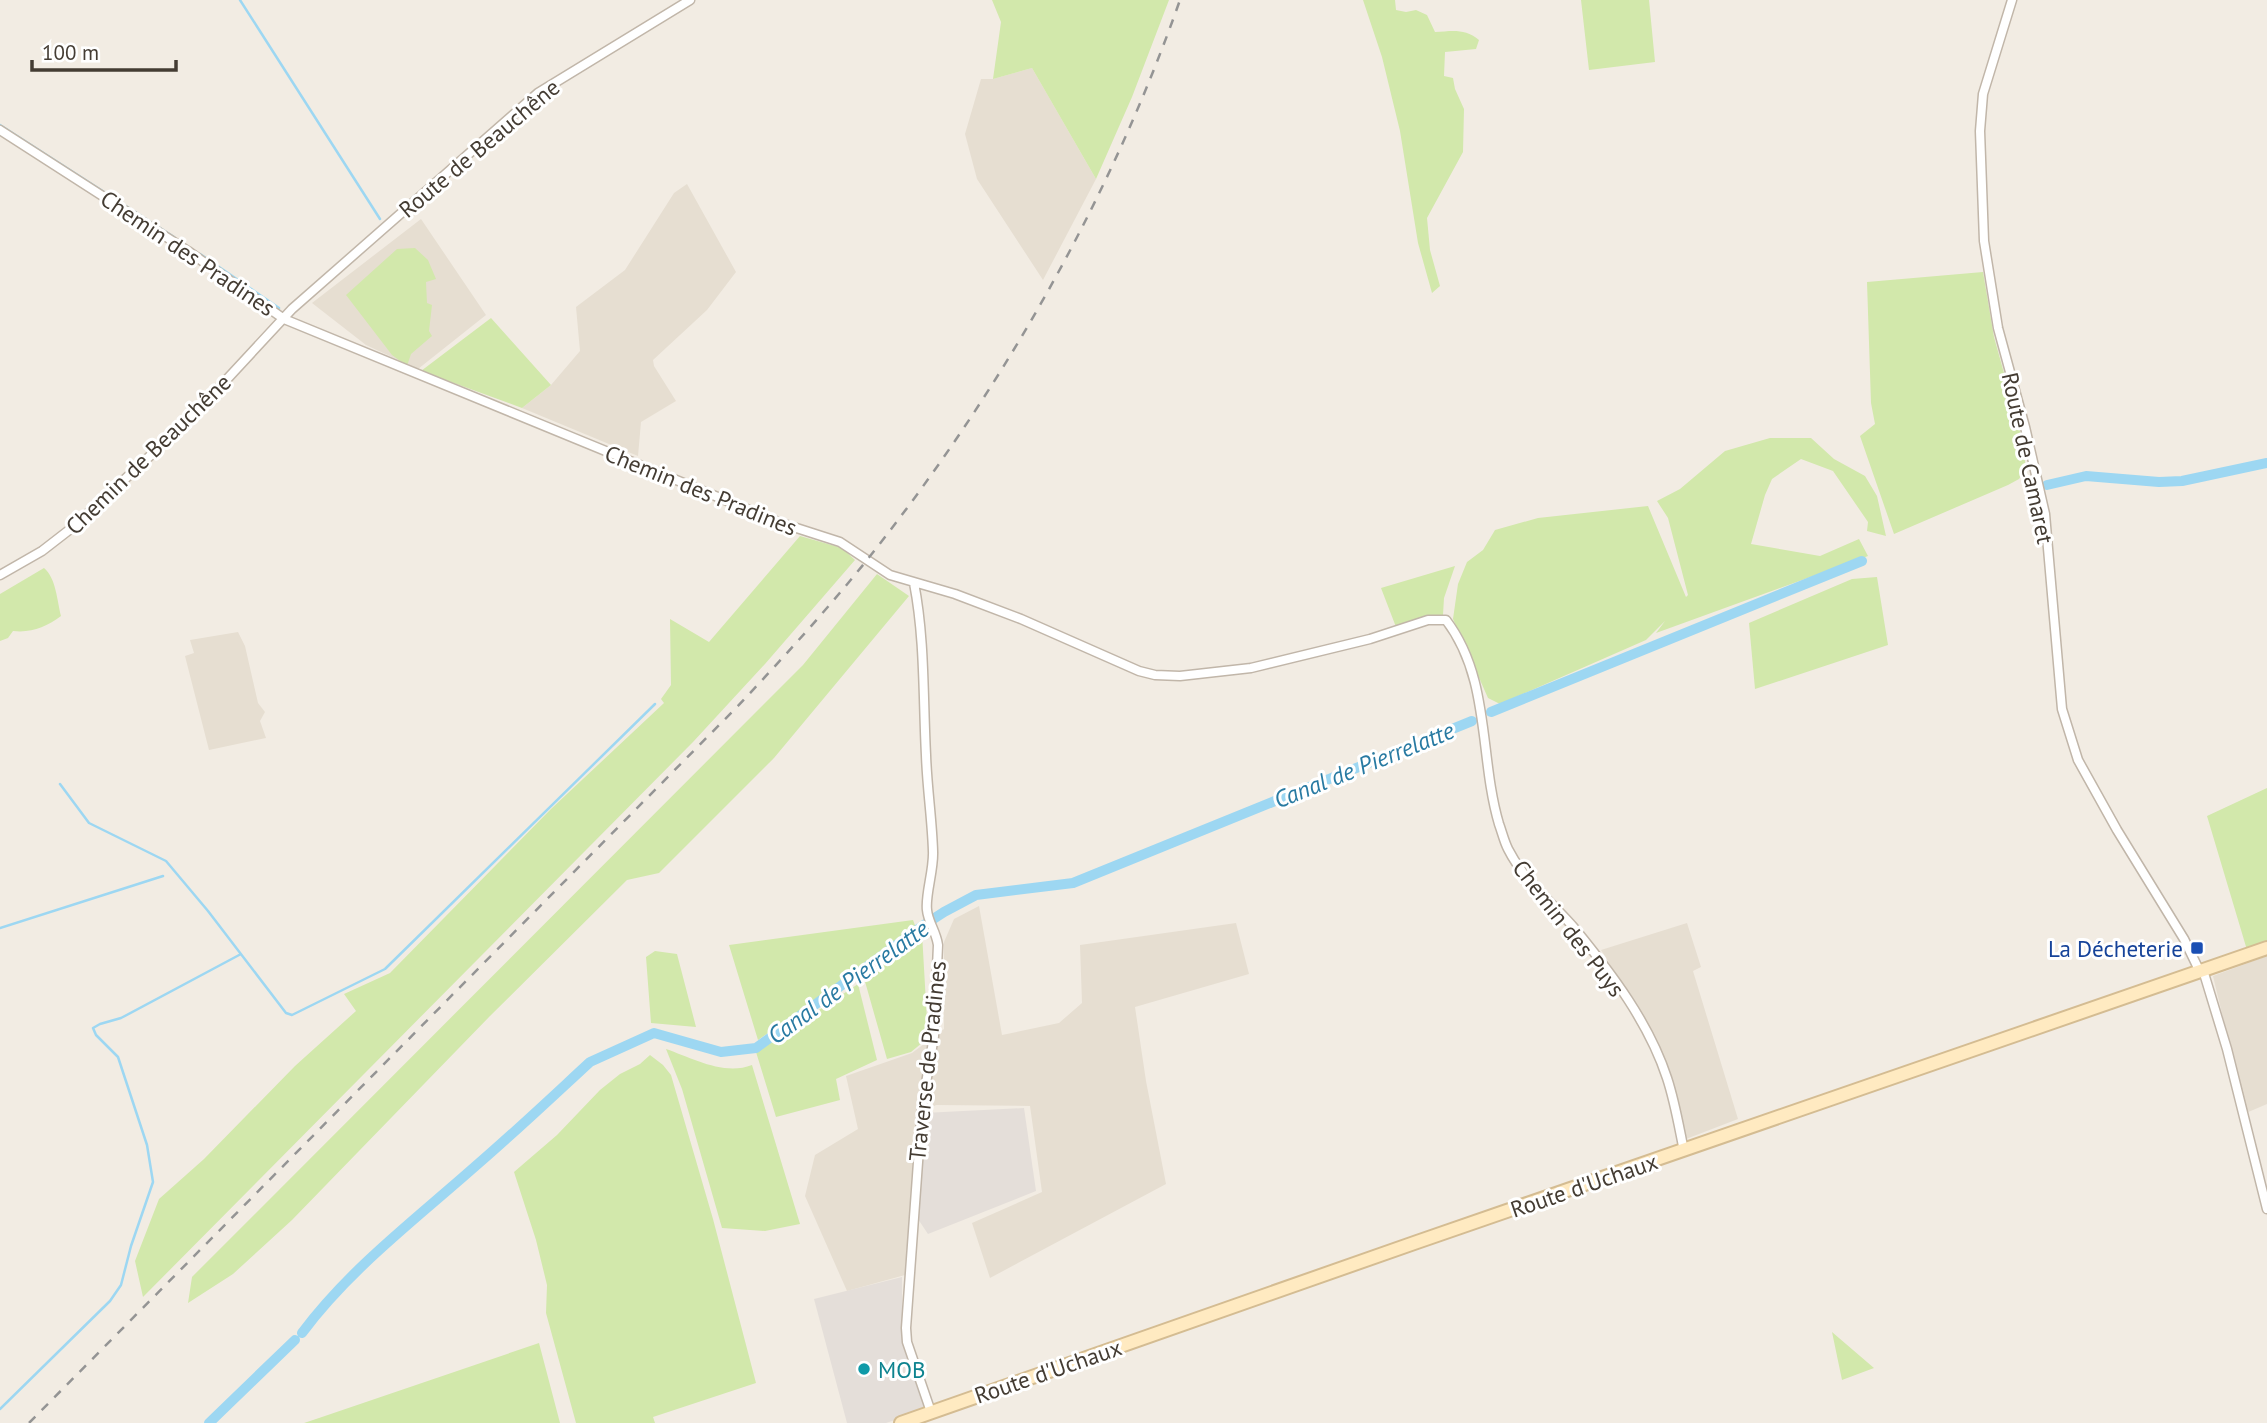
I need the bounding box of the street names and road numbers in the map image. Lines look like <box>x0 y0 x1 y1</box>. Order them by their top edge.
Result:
street label: Route de Beauchêne <box>393 72 565 224</box>
street label: Chemin des Pradines <box>95 184 281 322</box>
street label: Chemin de Beauchêne <box>59 368 237 540</box>
street label: Route de Camaret <box>1996 370 2060 547</box>
street label: Chemin des Pradines <box>601 438 801 542</box>
street label: Chemin des Puys <box>1507 854 1631 1002</box>
street label: Traverse de Pradines <box>902 959 952 1163</box>
street label: Route d'Uchaux <box>1507 1146 1662 1224</box>
street label: Route d'Uchaux <box>971 1332 1126 1410</box>

